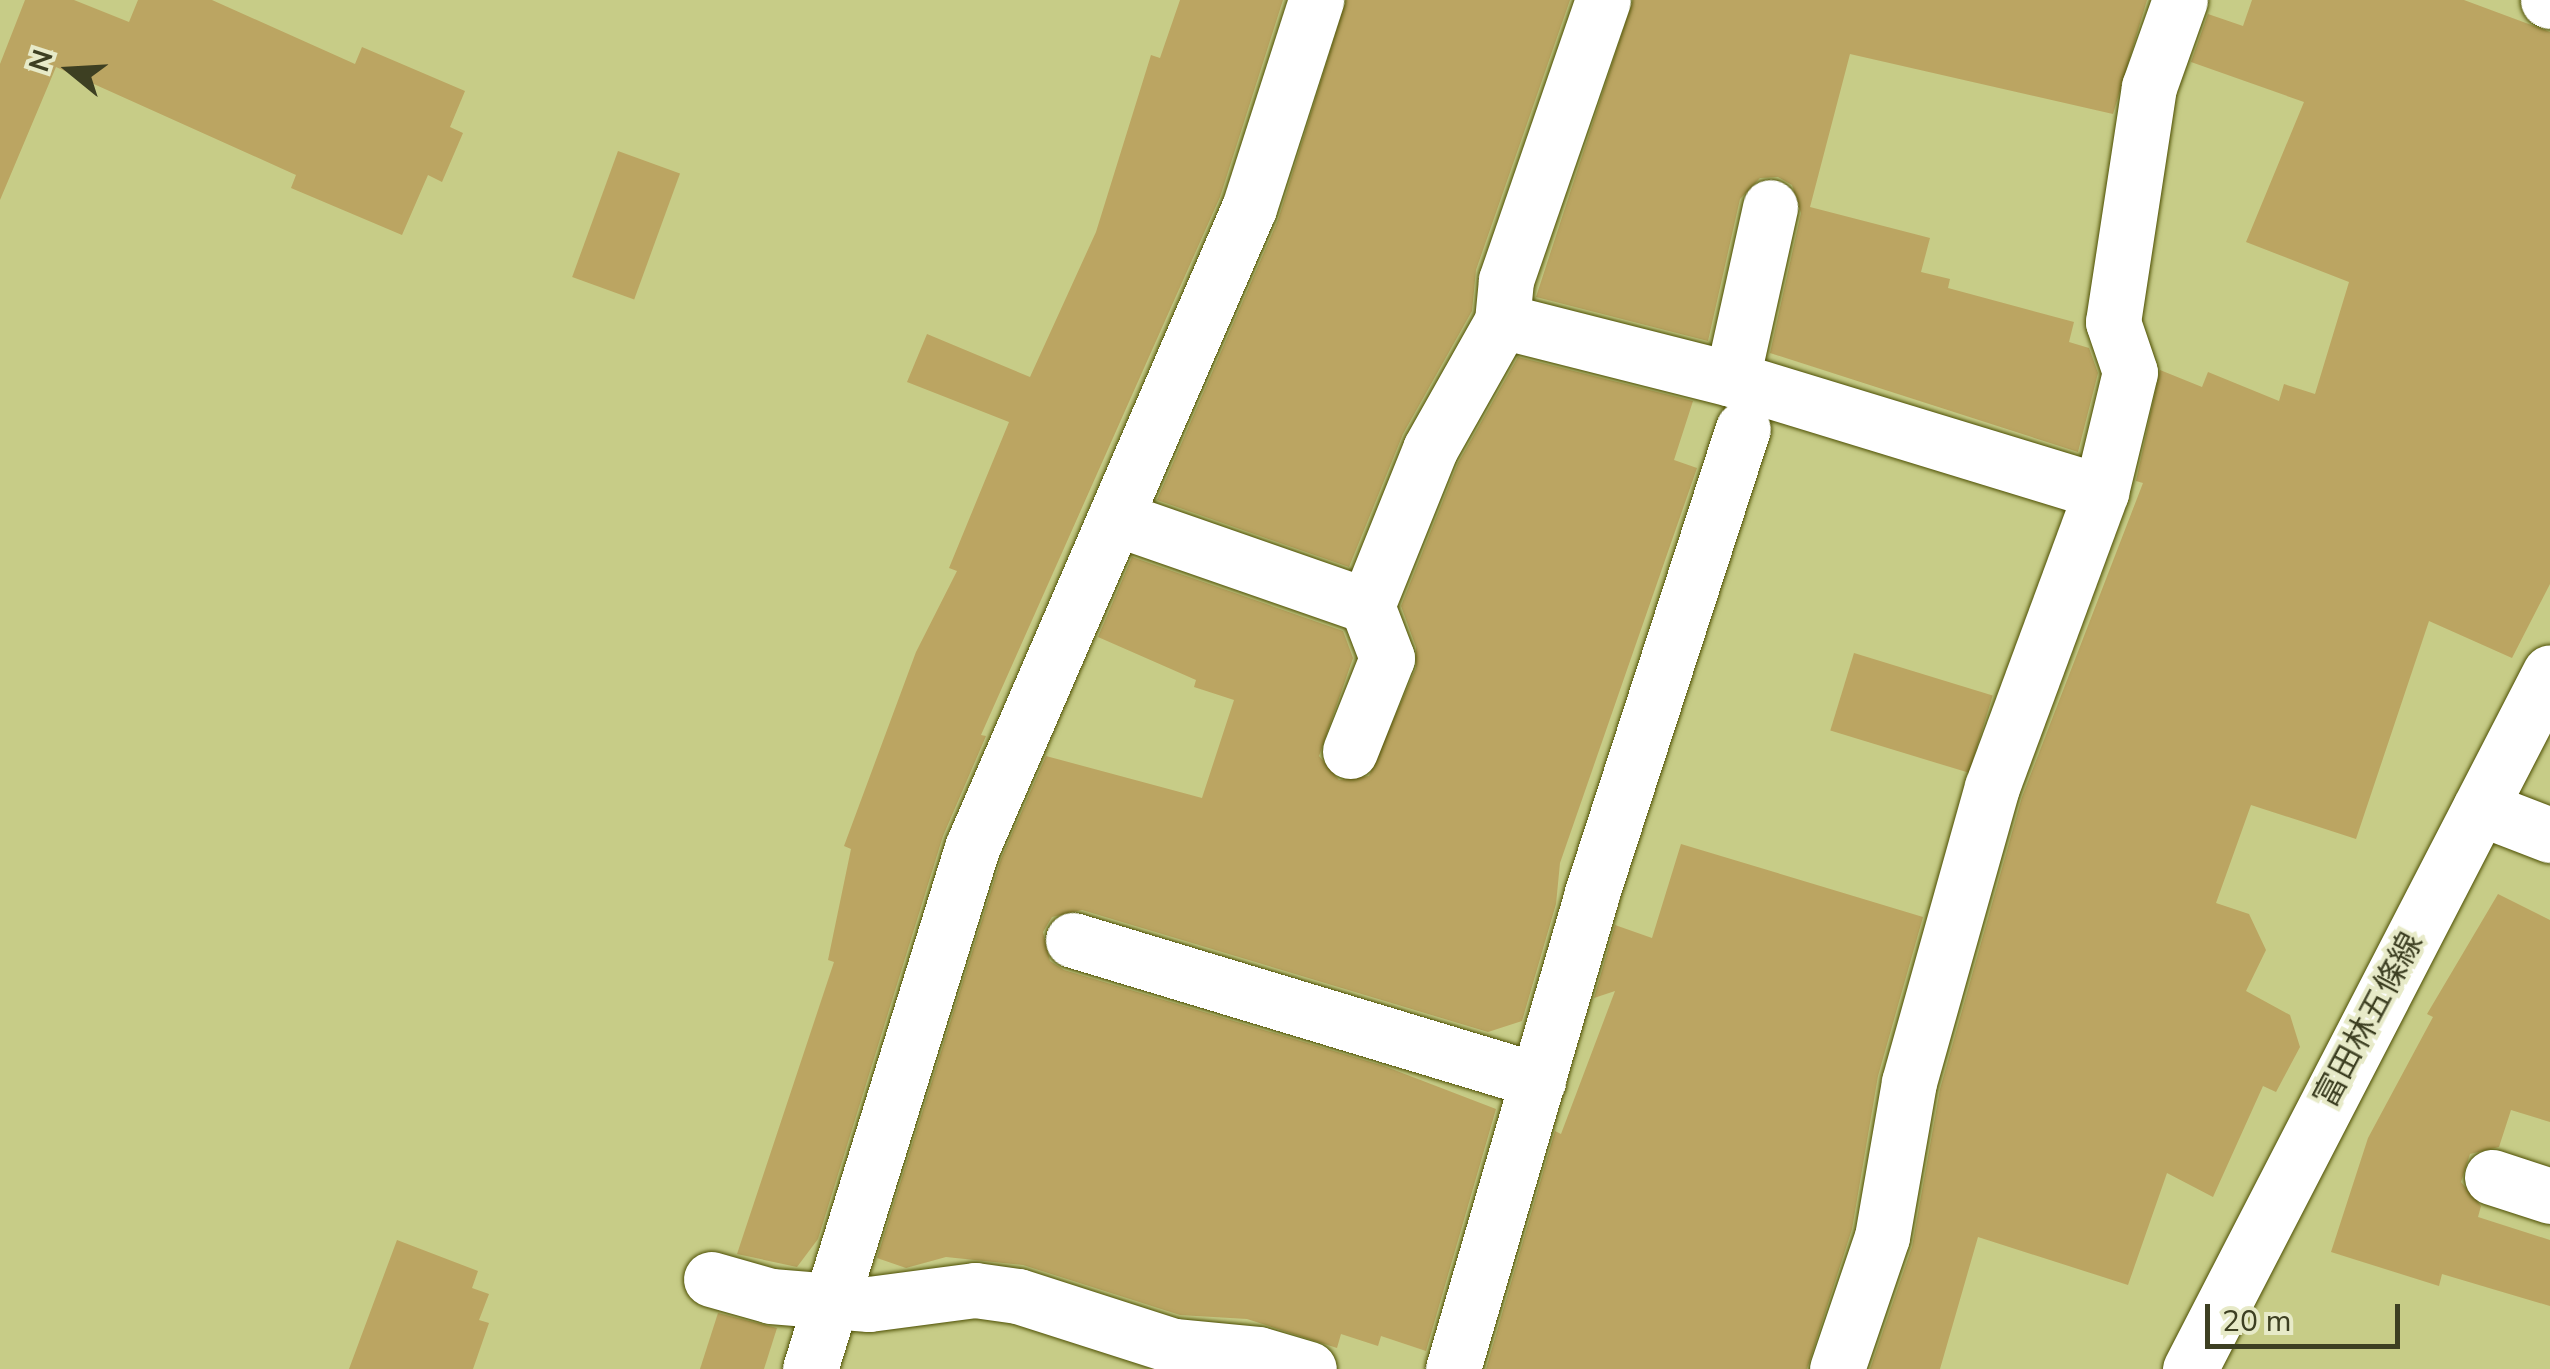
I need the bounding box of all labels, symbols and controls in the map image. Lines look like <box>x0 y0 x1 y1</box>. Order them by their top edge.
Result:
north arrow <box>20 20 120 120</box>
text: N <box>20 45 63 77</box>
street label: 富田林五條線 <box>2307 926 2431 1114</box>
scale bar <box>2210 1284 2405 1346</box>
text: 20 m <box>2222 1301 2291 1342</box>

